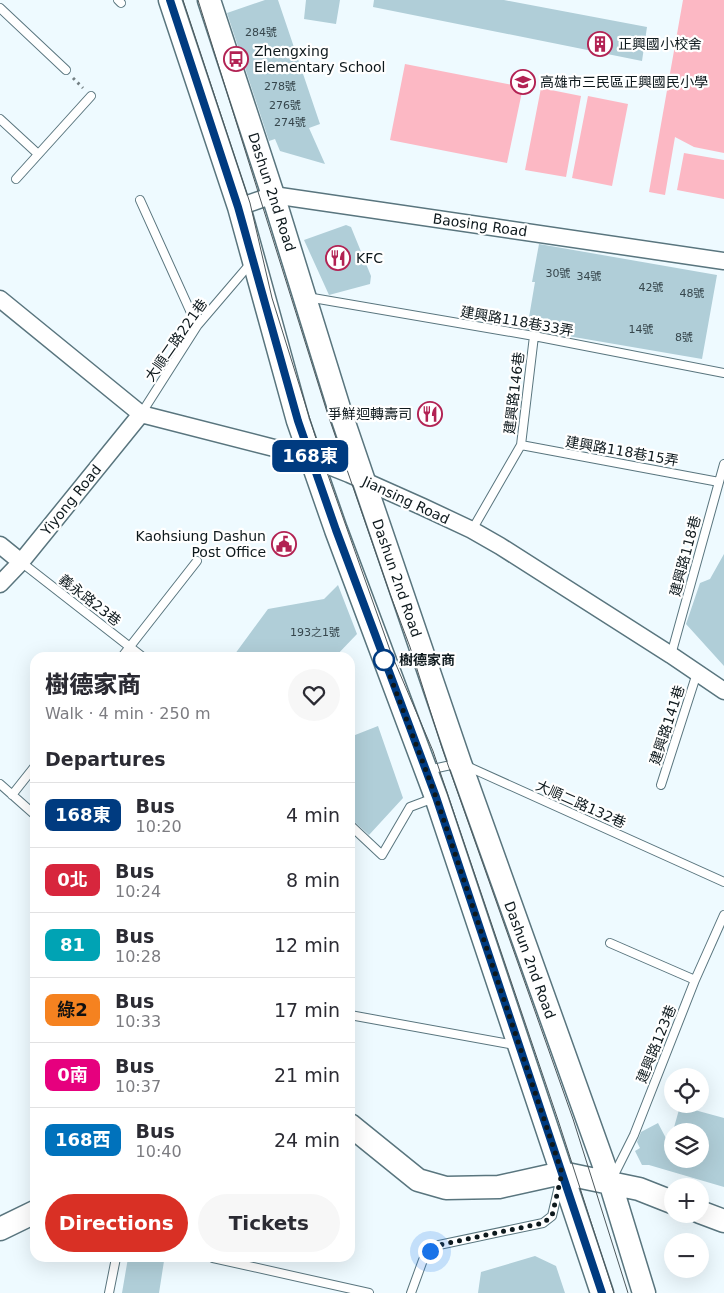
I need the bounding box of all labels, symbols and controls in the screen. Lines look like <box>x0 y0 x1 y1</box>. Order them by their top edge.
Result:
house number: 284號 <box>245 26 277 39</box>
building icon: 正興國小校舍 <box>587 31 613 57</box>
place label: 正興國小校舍 <box>618 36 702 52</box>
place label: Zhengxing Elementary School <box>254 43 386 75</box>
bus stop icon: Zhengxing Elementary School <box>223 46 249 72</box>
school or university icon: 高雄市三民區正興國民小學 <box>510 69 536 95</box>
place label: 高雄市三民區正興國民小學 <box>540 74 708 90</box>
house number: 278號 <box>264 80 296 93</box>
house number: 276號 <box>269 99 301 112</box>
house number: 274號 <box>274 116 306 129</box>
street label: Dashun 2nd Road <box>245 131 299 253</box>
street label: Baosing Road <box>432 210 528 240</box>
restaurant icon: KFC <box>325 245 351 271</box>
place label: KFC <box>356 250 383 266</box>
house number: 30號 <box>546 267 571 280</box>
house number: 34號 <box>577 270 602 283</box>
house number: 42號 <box>639 281 664 294</box>
house number: 48號 <box>680 287 705 300</box>
street label: 大順二路221巷 <box>142 296 210 384</box>
street label: 建興路118巷33弄 <box>459 303 575 339</box>
house number: 14號 <box>629 323 654 336</box>
house number: 8號 <box>675 331 693 344</box>
street label: 建興路146巷 <box>501 351 527 435</box>
restaurant icon: 爭鮮迴轉壽司 <box>417 401 443 427</box>
place label: 爭鮮迴轉壽司 <box>328 406 412 422</box>
street label: 建興路118巷15弄 <box>564 433 680 469</box>
line badge: 168東 <box>275 440 345 472</box>
text: 168東 <box>282 445 338 466</box>
street label: Yiyong Road <box>37 461 104 539</box>
street label: Jiansing Road <box>359 472 452 527</box>
street label: 建興路118巷 <box>667 514 703 598</box>
street label: Dashun 2nd Road <box>369 517 425 639</box>
place label: Kaohsiung Dashun Post Office <box>136 528 266 560</box>
public building icon: Kaohsiung Dashun Post Office <box>271 531 297 557</box>
street label: 義永路23巷 <box>56 571 124 629</box>
house number: 193之1號 <box>290 626 340 639</box>
marker: 樹德家商 <box>373 649 395 671</box>
place label: 樹德家商 <box>399 652 455 668</box>
button: heart <box>288 669 340 721</box>
text: 樹德家商 <box>45 671 141 699</box>
street label: 建興路141巷 <box>647 683 687 767</box>
text: Walk · 4 min · 250 m <box>45 704 210 723</box>
text: Departures <box>45 748 166 770</box>
street label: 大順二路132巷 <box>534 777 628 831</box>
text: Bus <box>136 795 175 817</box>
text: 168東 <box>55 804 111 825</box>
text: 4 min <box>286 804 340 826</box>
text: 10:20 <box>136 817 182 836</box>
text: Bus <box>115 860 154 882</box>
text: 0北 <box>57 869 88 890</box>
text: 8 min <box>286 869 340 891</box>
text: 10:24 <box>115 882 161 901</box>
street label: Dashun 2nd Road <box>501 899 559 1021</box>
text: Bus <box>115 925 154 947</box>
text: 81 <box>60 934 85 955</box>
text: 12 min <box>274 934 340 956</box>
text: 10:28 <box>115 947 161 966</box>
text: Bus <box>115 990 154 1012</box>
text: 綠2 <box>57 999 88 1020</box>
text: 17 min <box>274 999 340 1021</box>
street label: 建興路123巷 <box>633 1003 679 1085</box>
text: 10:33 <box>115 1012 161 1031</box>
text: Bus <box>115 1055 154 1077</box>
text: 0南 <box>57 1064 88 1085</box>
text: 21 min <box>274 1064 340 1086</box>
map controls <box>664 1068 709 1278</box>
button: locate <box>664 1068 709 1113</box>
text: 10:37 <box>115 1077 161 1096</box>
text: Bus <box>136 1120 175 1142</box>
button: layers <box>664 1123 709 1168</box>
text: 168西 <box>55 1129 111 1150</box>
text: 24 min <box>274 1129 340 1151</box>
text: 10:40 <box>136 1142 182 1161</box>
button: + <box>664 1178 709 1223</box>
button: Directions <box>45 1194 188 1252</box>
button: Tickets <box>198 1194 340 1252</box>
button: − <box>664 1233 709 1278</box>
your location <box>418 1239 443 1264</box>

